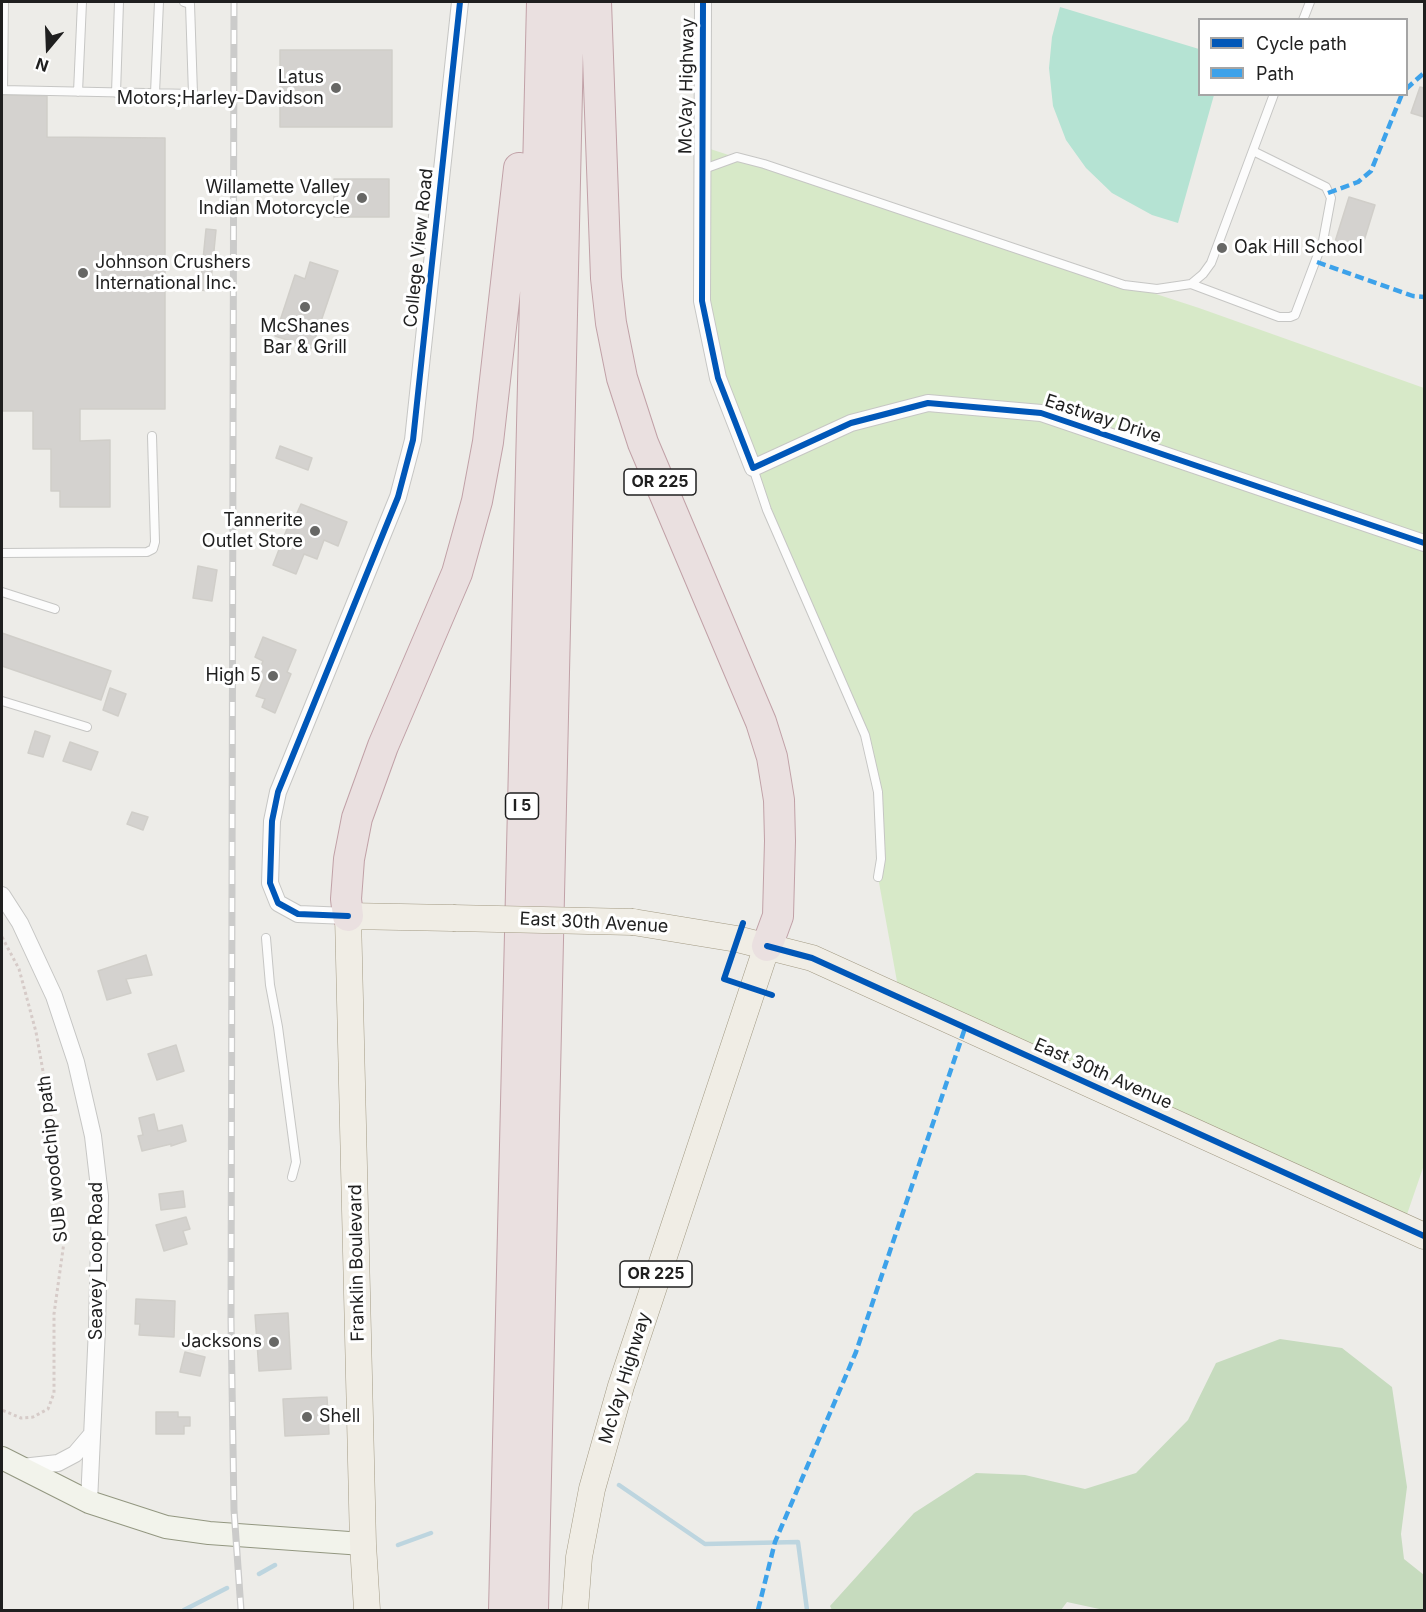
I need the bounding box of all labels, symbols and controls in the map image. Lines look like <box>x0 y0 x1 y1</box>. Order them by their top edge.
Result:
north arrow <box>18 18 78 78</box>
street label: McVay Highway <box>675 18 699 154</box>
legend <box>1198 18 1408 96</box>
text: Cycle path <box>1256 33 1347 54</box>
text: N <box>33 54 51 76</box>
text: Path <box>1256 63 1294 84</box>
place label: Latus Motors;Harley-Davidson <box>117 67 324 110</box>
marker: Latus Motors;Harley-Davidson <box>329 81 343 95</box>
street label: College View Road <box>400 167 438 329</box>
place label: Willamette Valley Indian Motorcycle <box>198 177 350 219</box>
marker: Willamette Valley Indian Motorcycle <box>355 191 369 205</box>
place label: Oak Hill School <box>1234 237 1363 259</box>
marker: Oak Hill School <box>1215 241 1229 255</box>
place label: Johnson Crushers International Inc. <box>95 252 251 294</box>
marker: Johnson Crushers International Inc. <box>76 266 90 280</box>
marker: McShanes Bar & Grill <box>298 300 312 314</box>
place label: McShanes Bar & Grill <box>260 316 350 358</box>
street label: Eastway Drive <box>1042 390 1164 448</box>
road number: OR 225 <box>624 469 696 495</box>
place label: Tannerite Outlet Store <box>202 510 303 552</box>
marker: Tannerite Outlet Store <box>308 524 322 538</box>
place label: High 5 <box>206 665 261 687</box>
marker: High 5 <box>266 669 280 683</box>
road number: I 5 <box>506 793 538 819</box>
street label: East 30th Avenue <box>519 908 669 938</box>
street label: East 30th Avenue <box>1031 1034 1175 1114</box>
street label: SUB woodchip path <box>33 1074 73 1244</box>
street label: Seavey Loop Road <box>86 1182 108 1340</box>
street label: Franklin Boulevard <box>345 1184 369 1342</box>
road number: OR 225 <box>620 1261 692 1287</box>
street label: McVay Highway <box>595 1310 655 1446</box>
place label: Jacksons <box>181 1331 262 1353</box>
marker: Jacksons <box>267 1335 281 1349</box>
place label: Shell <box>319 1406 360 1428</box>
marker: Shell <box>300 1410 314 1424</box>

